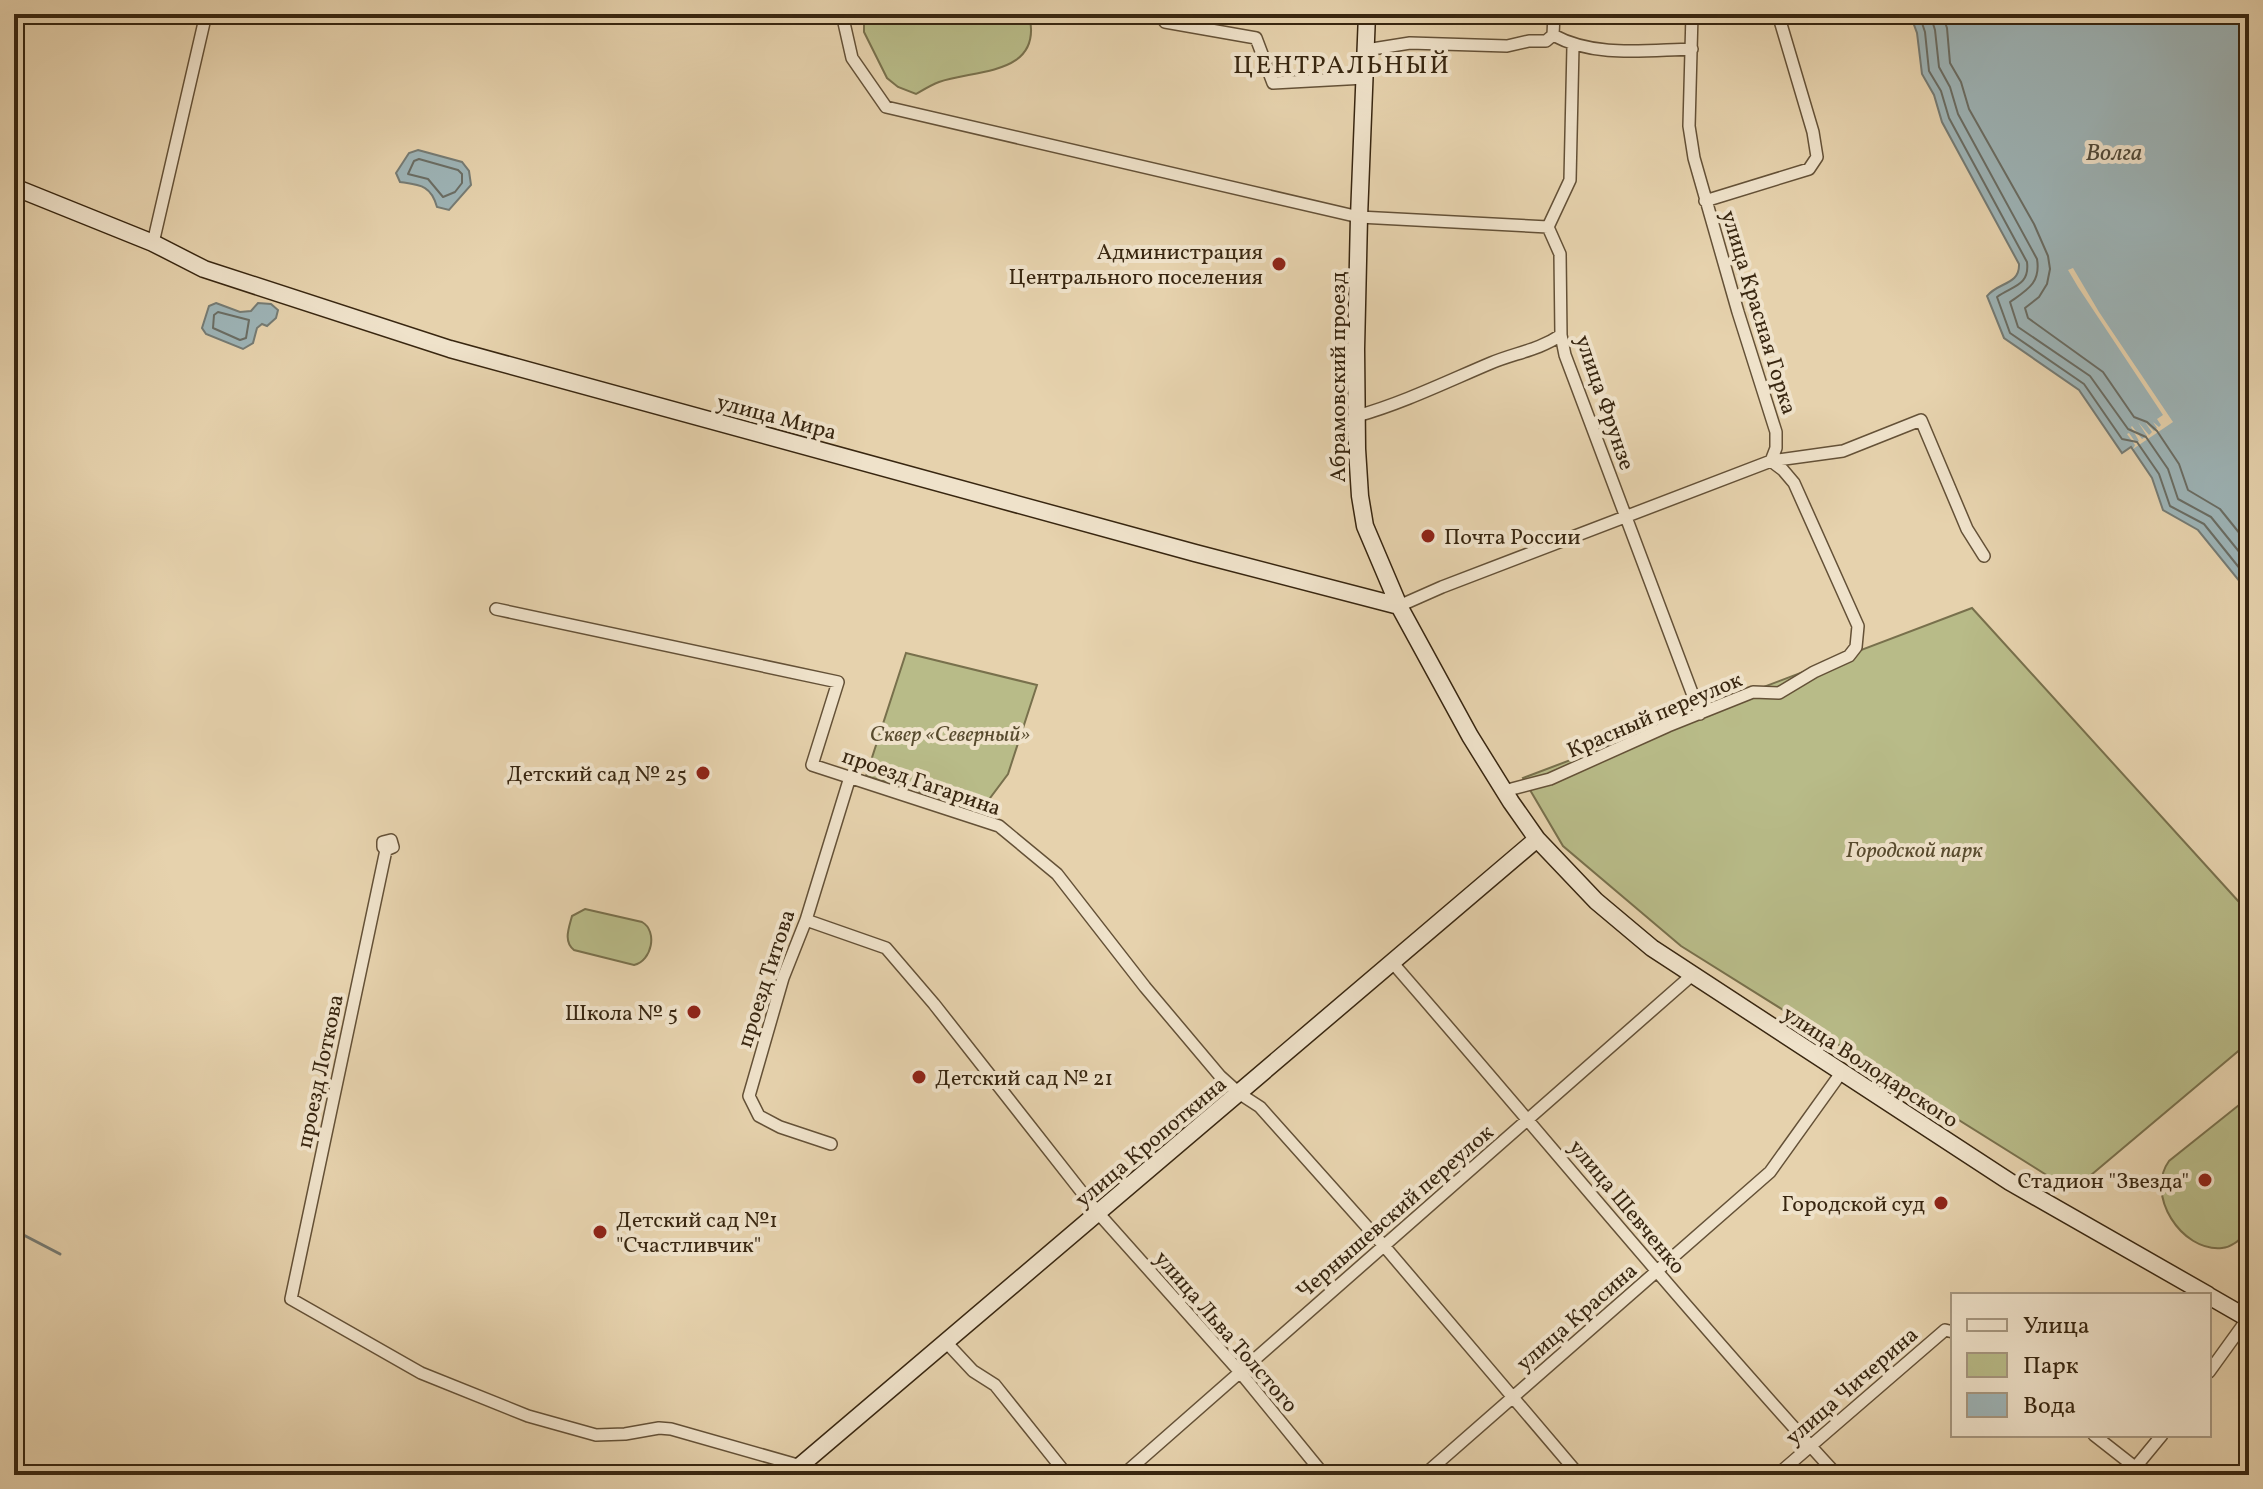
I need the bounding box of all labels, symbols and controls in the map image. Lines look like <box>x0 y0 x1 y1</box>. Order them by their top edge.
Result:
district label: ЦЕНТРАЛЬНЫЙ <box>1233 48 1451 84</box>
water label: Волга <box>2086 137 2142 171</box>
street label: улица Красная Горка <box>1712 207 1803 419</box>
place label: Администрация Центрального поселения <box>1009 238 1263 294</box>
marker: Администрация Центрального поселения <box>1270 255 1288 273</box>
street label: Абрамовский проезд <box>1324 271 1355 482</box>
street label: улица Фрунзе <box>1566 331 1641 475</box>
street label: улица Мира <box>713 388 840 449</box>
place label: Почта России <box>1444 523 1581 554</box>
marker: Почта России <box>1419 527 1437 545</box>
street label: Красный переулок <box>1562 665 1748 767</box>
park label: Сквер «Северный» <box>870 720 1030 751</box>
street label: проезд Гагарина <box>838 742 1005 825</box>
place label: Детский сад № 25 <box>507 760 687 791</box>
marker: Детский сад № 25 <box>694 764 712 782</box>
park label: Городской парк <box>1846 836 1983 867</box>
street label: проезд Титова <box>730 906 804 1052</box>
street label: проезд Лоткова <box>290 992 353 1151</box>
place label: Школа № 5 <box>565 999 678 1030</box>
street label: улица Володарского <box>1776 999 1964 1137</box>
marker: Школа № 5 <box>685 1003 703 1021</box>
place label: Детский сад № 21 <box>935 1064 1113 1095</box>
marker: Детский сад № 21 <box>910 1068 928 1086</box>
street label: улица Кропоткина <box>1069 1070 1234 1216</box>
street label: Чернышевский переулок <box>1290 1118 1501 1307</box>
street label: улица Шевченко <box>1560 1133 1692 1282</box>
place label: Стадион "Звезда" <box>2017 1167 2189 1198</box>
marker: Стадион "Звезда" <box>2196 1171 2214 1189</box>
place label: Городской суд <box>1781 1190 1926 1221</box>
marker: Городской суд <box>1932 1194 1950 1212</box>
place label: Детский сад №1 "Счастливчик" <box>616 1206 778 1262</box>
marker: Детский сад №1 "Счастливчик" <box>591 1223 609 1241</box>
street label: улица Льва Толстого <box>1146 1245 1304 1420</box>
street label: улица Красина <box>1510 1256 1645 1379</box>
legend <box>1951 1293 2211 1437</box>
text: Улица <box>2023 1310 2090 1344</box>
street label: улица Чичерина <box>1779 1320 1926 1453</box>
text: Парк <box>2023 1350 2079 1384</box>
text: Вода <box>2023 1390 2076 1424</box>

